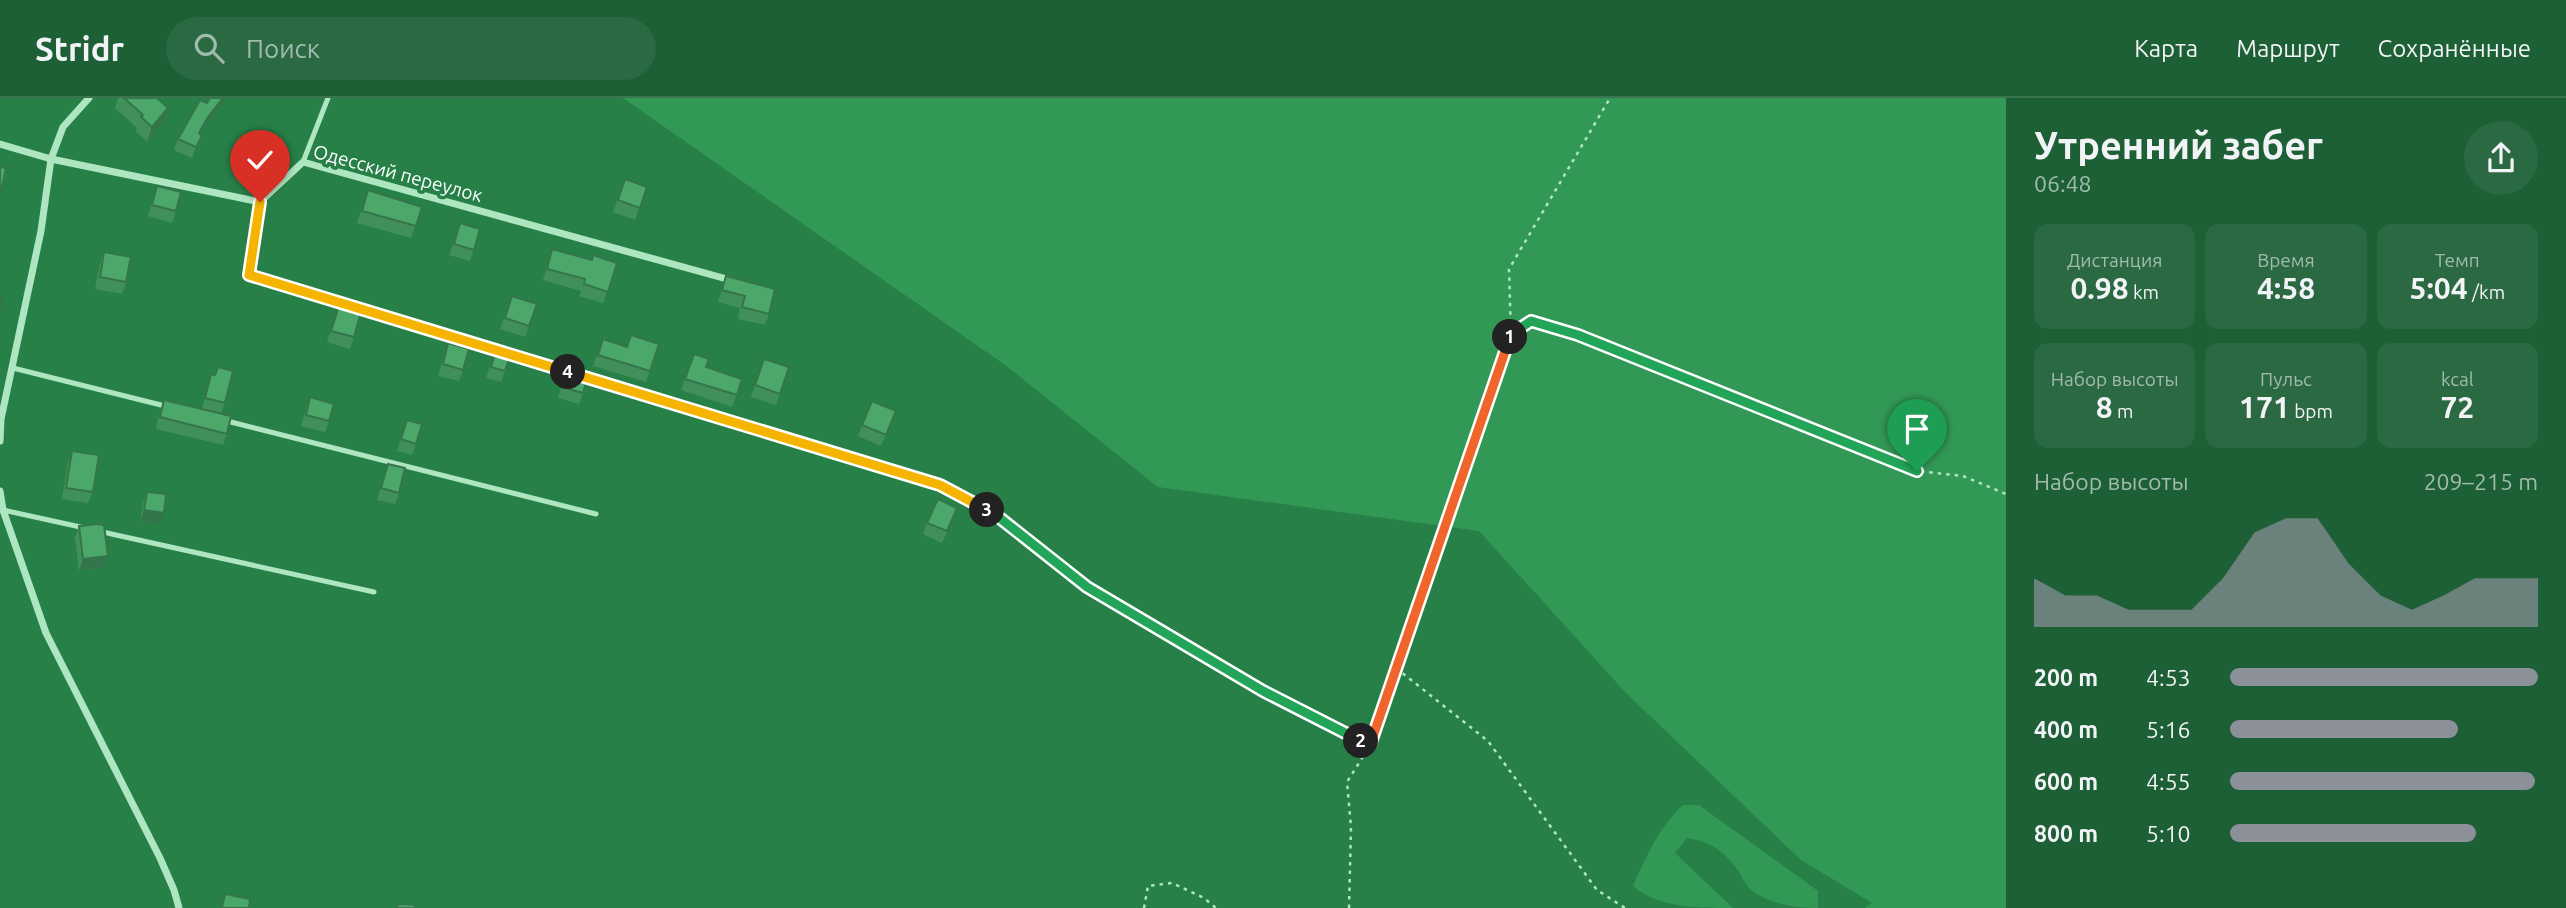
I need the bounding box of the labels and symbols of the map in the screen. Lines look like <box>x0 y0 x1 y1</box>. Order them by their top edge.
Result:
pin <box>230 130 290 202</box>
street label: Одесский переулок <box>311 140 485 206</box>
pin: 1 <box>1492 320 1528 354</box>
pin: 4 <box>550 354 586 390</box>
pin <box>1887 399 1947 471</box>
pin: 3 <box>970 492 1004 528</box>
pin: 2 <box>1344 724 1378 758</box>

